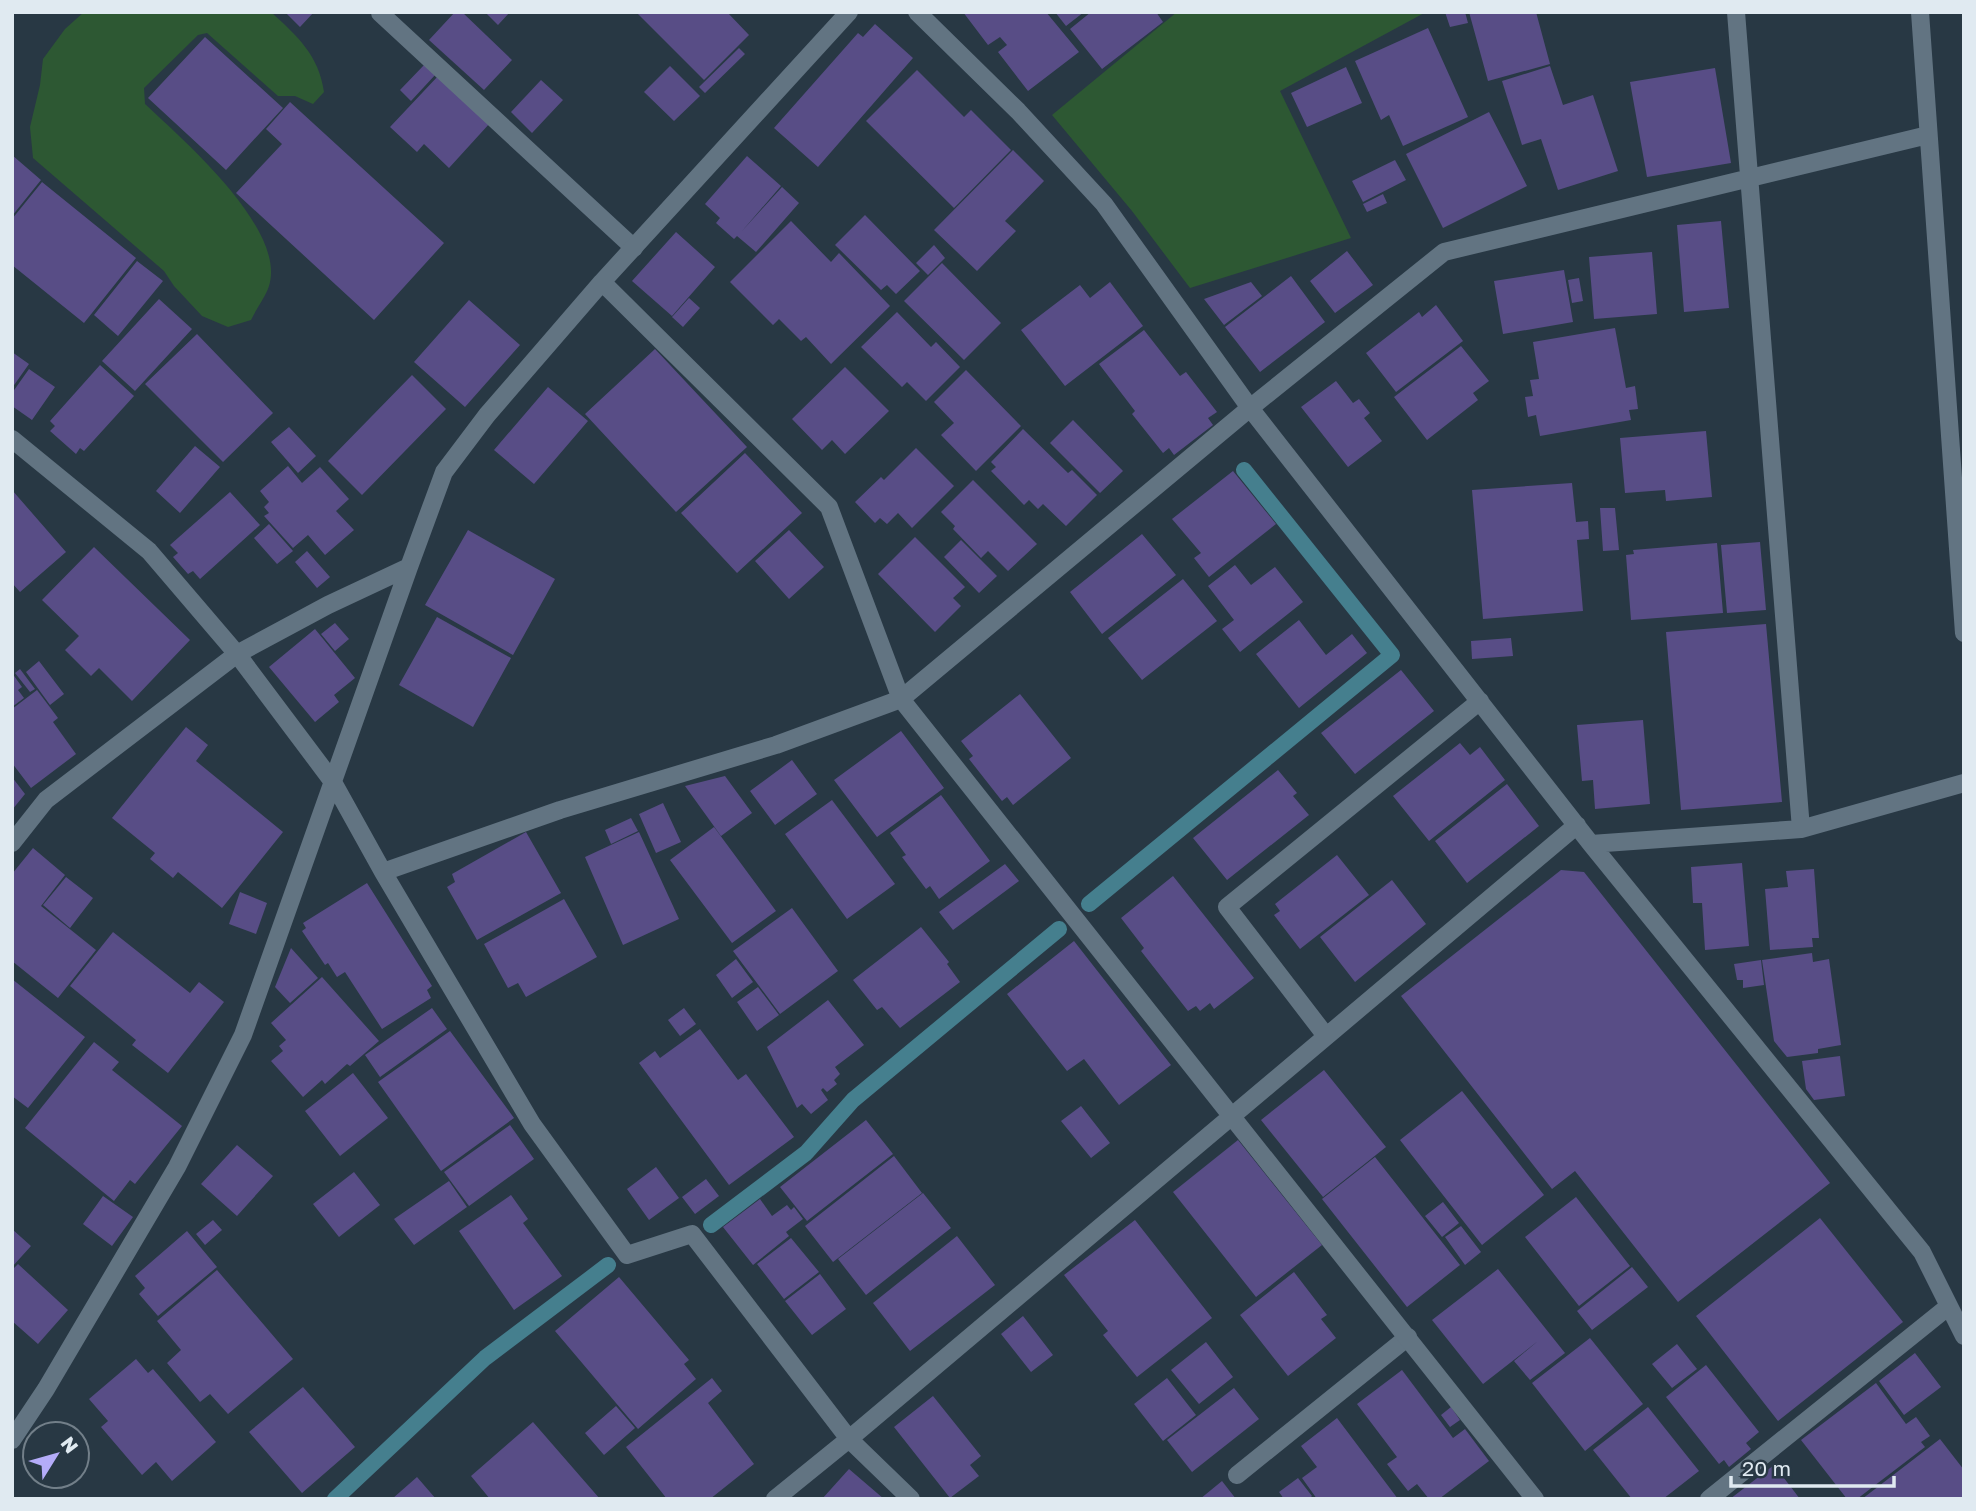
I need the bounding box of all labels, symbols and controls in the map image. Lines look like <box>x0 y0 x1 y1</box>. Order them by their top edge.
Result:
north arrow <box>21 1420 91 1490</box>
text: N <box>56 1432 84 1457</box>
scale bar <box>1731 1444 1894 1488</box>
text: 20 m <box>1742 1455 1791 1481</box>

